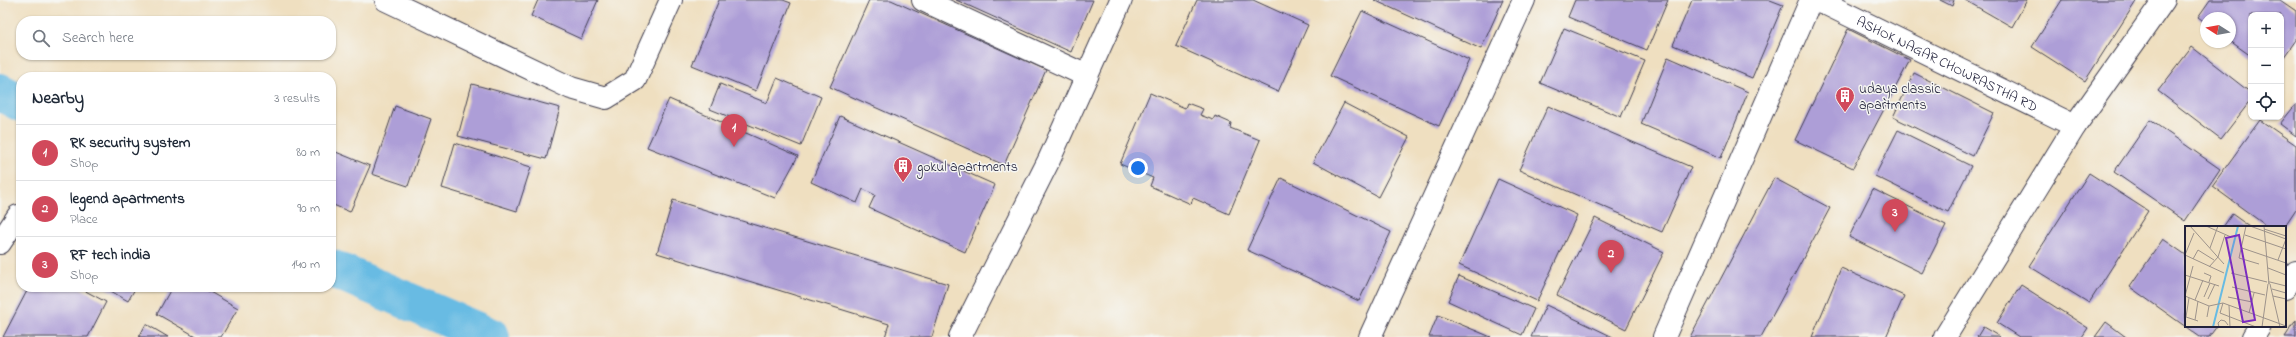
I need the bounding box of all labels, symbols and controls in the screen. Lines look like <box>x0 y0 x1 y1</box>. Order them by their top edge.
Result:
street label: ASHOK NAGAR CHOWRASTHA RD <box>1852 11 2041 118</box>
north arrow <box>2200 12 2236 48</box>
map controls <box>2248 12 2284 120</box>
button: + <box>2248 12 2284 48</box>
search box <box>16 16 336 60</box>
icon: search <box>30 27 52 49</box>
text: Search here <box>62 27 134 49</box>
button: − <box>2248 48 2284 84</box>
place label: udaya classic apartments <box>1859 79 1941 116</box>
button: locate <box>2248 84 2284 120</box>
building icon: udaya classic apartments <box>1834 85 1856 113</box>
text: Nearby <box>32 86 84 111</box>
text: 3 results <box>274 89 320 108</box>
pin: 1 <box>721 114 747 147</box>
text: RK security system <box>70 132 190 154</box>
text: 1 <box>43 143 47 162</box>
text: 80 m <box>296 143 320 162</box>
text: Shop <box>70 154 98 173</box>
building icon: gokul apartments <box>892 155 914 183</box>
place label: gokul apartments <box>916 157 1018 179</box>
your location <box>1128 158 1148 178</box>
text: legend apartments <box>70 188 185 210</box>
text: 2 <box>42 199 48 218</box>
text: 90 m <box>297 199 320 218</box>
pin: 3 <box>1882 199 1908 232</box>
text: Place <box>70 210 98 229</box>
inset map <box>2185 226 2286 327</box>
pin: 2 <box>1598 240 1624 273</box>
text: RF tech india <box>70 244 150 266</box>
text: 3 <box>42 255 48 274</box>
text: 140 m <box>292 255 320 274</box>
text: Shop <box>70 266 98 285</box>

